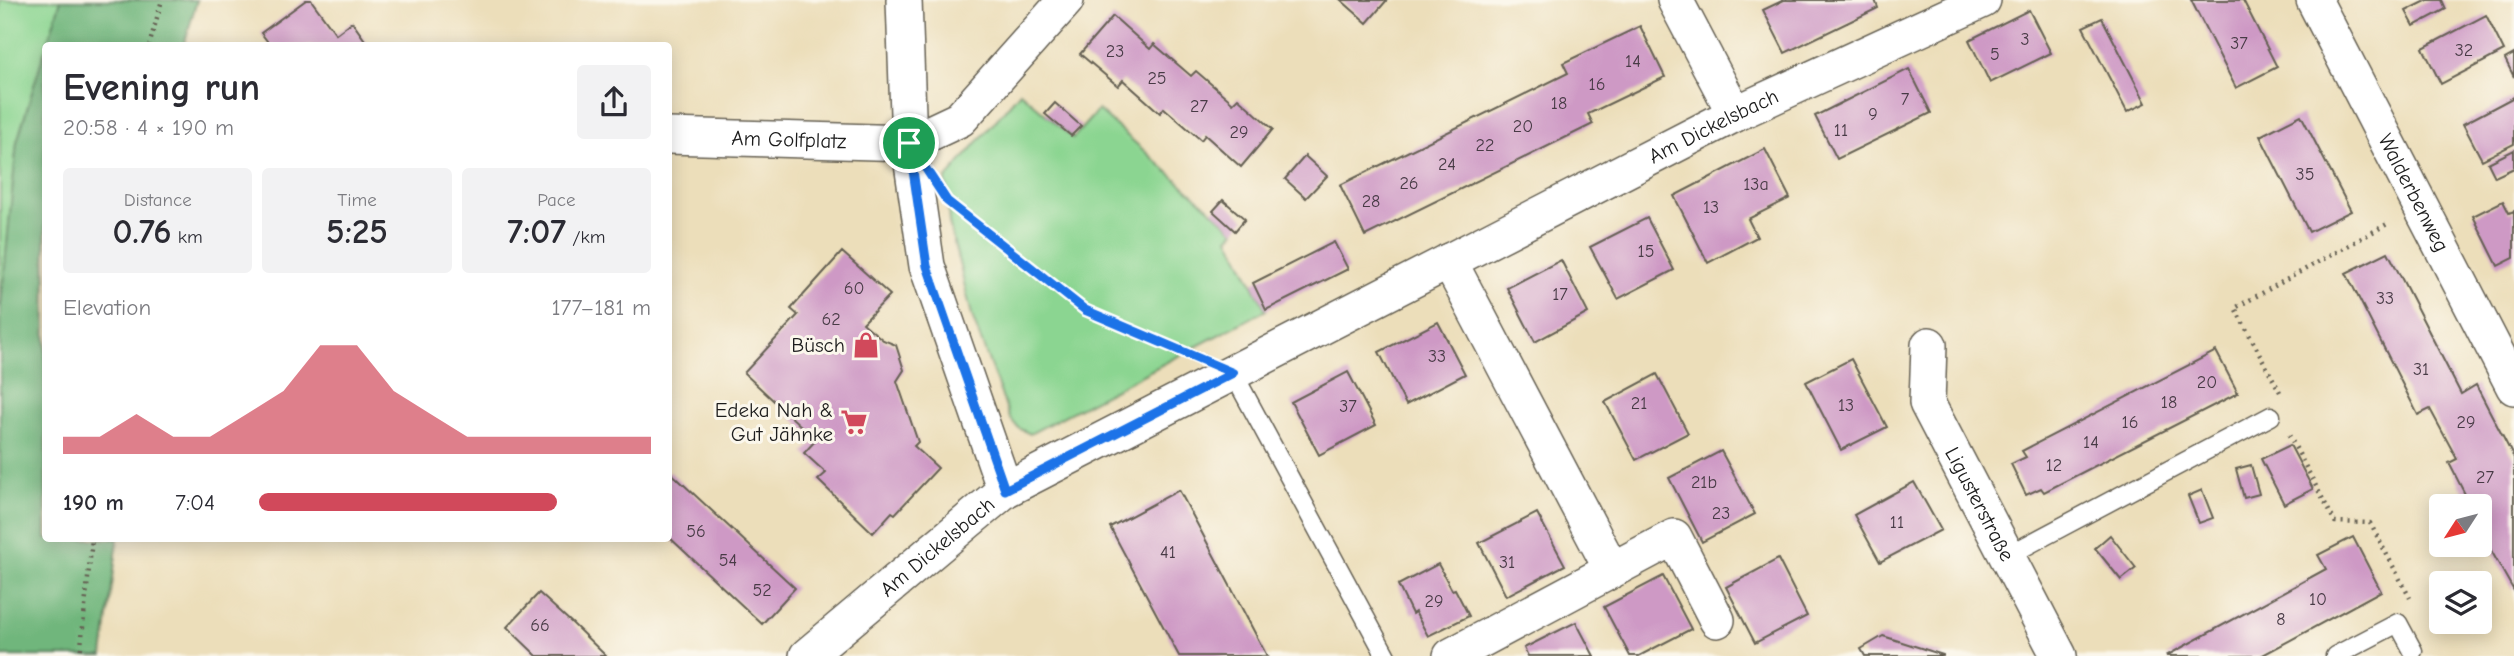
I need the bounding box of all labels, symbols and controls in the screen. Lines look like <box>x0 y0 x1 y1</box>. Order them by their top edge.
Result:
house number: 3 <box>2020 29 2030 50</box>
house number: 37 <box>2230 33 2248 54</box>
house number: 32 <box>2455 40 2473 61</box>
house number: 23 <box>1106 41 1124 62</box>
house number: 5 <box>1990 44 2000 65</box>
house number: 14 <box>1625 51 1641 72</box>
button: share <box>577 65 651 139</box>
text: Evening run <box>63 66 260 110</box>
house number: 25 <box>1147 68 1167 89</box>
house number: 16 <box>1589 74 1605 95</box>
street label: Am Dickelsbach <box>1645 84 1782 168</box>
house number: 7 <box>1901 89 1910 110</box>
house number: 18 <box>1551 93 1567 114</box>
house number: 27 <box>1190 96 1208 117</box>
house number: 9 <box>1868 104 1878 125</box>
pin <box>879 113 939 173</box>
text: 20:58 · 4 × 190 m <box>63 114 234 141</box>
house number: 20 <box>1513 116 1533 137</box>
house number: 11 <box>1834 120 1848 141</box>
house number: 29 <box>1230 122 1248 143</box>
icon: arrive <box>890 124 928 162</box>
street label: Am Golfplatz <box>731 126 847 153</box>
street label: Walderbenweg <box>2373 130 2454 256</box>
house number: 22 <box>1476 135 1494 156</box>
house number: 24 <box>1438 154 1456 175</box>
house number: 35 <box>2296 164 2314 185</box>
house number: 26 <box>1399 173 1419 194</box>
house number: 13a <box>1743 174 1769 195</box>
text: Distance <box>124 189 192 211</box>
text: Time <box>337 189 377 211</box>
text: Pace <box>537 189 575 211</box>
house number: 28 <box>1362 191 1380 212</box>
house number: 13 <box>1703 197 1719 218</box>
text: 0.76 <box>113 211 172 252</box>
text: 5:25 <box>326 211 388 252</box>
text: 7:07 <box>507 211 566 252</box>
text: km <box>172 226 203 248</box>
text: /km <box>566 226 605 248</box>
house number: 15 <box>1638 241 1654 262</box>
house number: 60 <box>844 278 864 299</box>
house number: 17 <box>1552 284 1568 305</box>
house number: 33 <box>2376 288 2394 309</box>
text: Elevation <box>63 294 151 321</box>
text: 177–181 m <box>551 294 651 321</box>
house number: 62 <box>821 309 841 330</box>
shop icon: Büsch <box>851 330 881 360</box>
place label: Büsch <box>791 333 845 357</box>
house number: 33 <box>1428 346 1446 367</box>
house number: 31 <box>2413 359 2429 380</box>
house number: 20 <box>2197 372 2217 393</box>
house number: 18 <box>2161 392 2177 413</box>
house number: 21 <box>1631 393 1647 414</box>
house number: 13 <box>1838 395 1854 416</box>
house number: 37 <box>1339 396 1357 417</box>
place label: Edeka Nah & Gut Jähnke <box>715 398 833 446</box>
supermarket icon: Edeka Nah & Gut Jähnke <box>839 407 869 437</box>
house number: 16 <box>2122 412 2138 433</box>
house number: 29 <box>2457 412 2475 433</box>
house number: 14 <box>2083 432 2099 453</box>
street label: Ligusterstraße <box>1940 443 2019 565</box>
house number: 12 <box>2046 455 2062 476</box>
house number: 27 <box>2476 467 2494 488</box>
house number: 21b <box>1691 472 1717 493</box>
text: 190 m <box>63 489 124 516</box>
text: 7:04 <box>175 489 215 516</box>
street label: Am Dickelsbach <box>875 492 999 602</box>
north arrow <box>2429 494 2492 556</box>
map controls <box>2429 494 2492 634</box>
house number: 23 <box>1712 503 1730 524</box>
house number: 11 <box>1890 512 1904 533</box>
house number: 56 <box>686 521 706 542</box>
house number: 41 <box>1160 542 1176 563</box>
house number: 54 <box>719 550 737 571</box>
house number: 31 <box>1499 552 1515 573</box>
button: layers <box>2429 571 2492 634</box>
house number: 52 <box>752 580 772 601</box>
house number: 10 <box>2309 589 2327 610</box>
house number: 29 <box>1425 591 1443 612</box>
house number: 8 <box>2276 609 2286 630</box>
house number: 66 <box>530 615 550 636</box>

